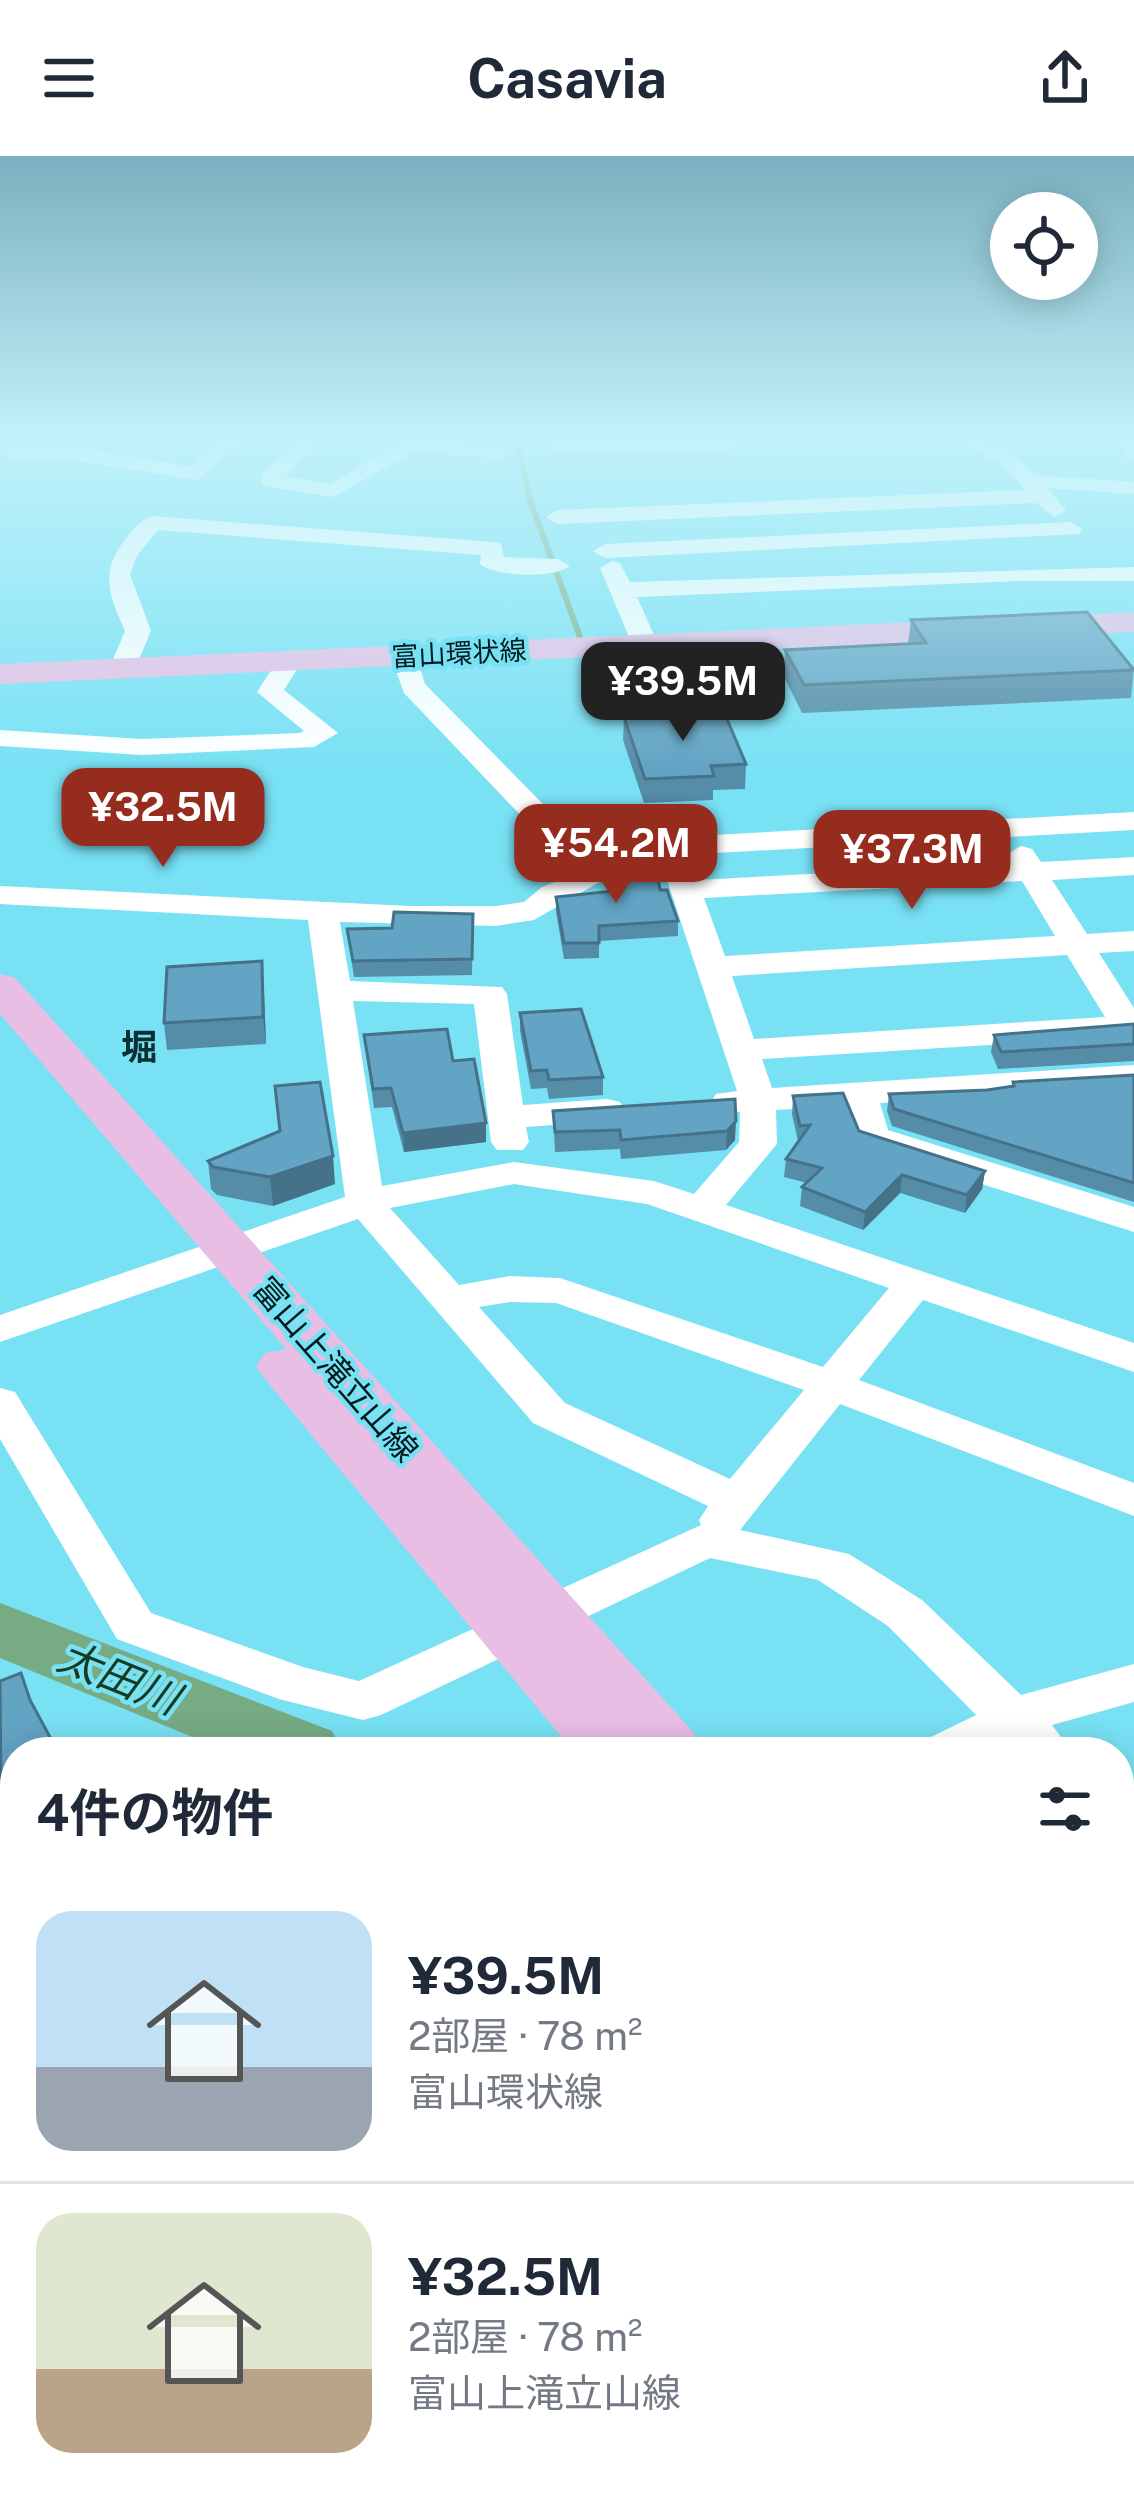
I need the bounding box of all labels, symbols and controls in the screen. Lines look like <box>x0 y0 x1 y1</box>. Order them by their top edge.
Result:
icon: menu <box>36 45 102 111</box>
icon: share <box>1032 45 1098 111</box>
text: Casavia <box>467 47 667 110</box>
map controls <box>990 192 1098 300</box>
button: locate <box>990 192 1098 300</box>
street label: 富山環状線 <box>391 633 527 673</box>
pin: ¥39.5M <box>585 642 781 744</box>
text: ¥39.5M <box>608 658 758 704</box>
pin: ¥32.5M <box>65 768 261 870</box>
text: ¥32.5M <box>88 784 238 830</box>
pin: ¥54.2M <box>518 804 714 906</box>
pin: ¥37.3M <box>814 810 1010 912</box>
text: ¥54.2M <box>541 820 691 866</box>
text: ¥37.3M <box>840 826 984 872</box>
district label: 堀 <box>121 1026 157 1068</box>
street label: 富山上滝立山線 <box>246 1269 426 1469</box>
water label: 太田川 <box>51 1631 190 1725</box>
icon: filters <box>1032 1776 1098 1842</box>
text: 4件の物件 <box>36 1783 273 1842</box>
text: ¥39.5M <box>408 1946 604 2005</box>
icon: home <box>132 1959 276 2103</box>
text: 2部屋 · 78 m² <box>408 2013 642 2059</box>
text: 富山環状線 <box>408 2069 603 2115</box>
text: ¥32.5M <box>408 2247 603 2306</box>
icon: home <box>132 2261 276 2405</box>
text: 2部屋 · 78 m² <box>408 2314 642 2360</box>
text: 富山上滝立山線 <box>408 2370 681 2416</box>

